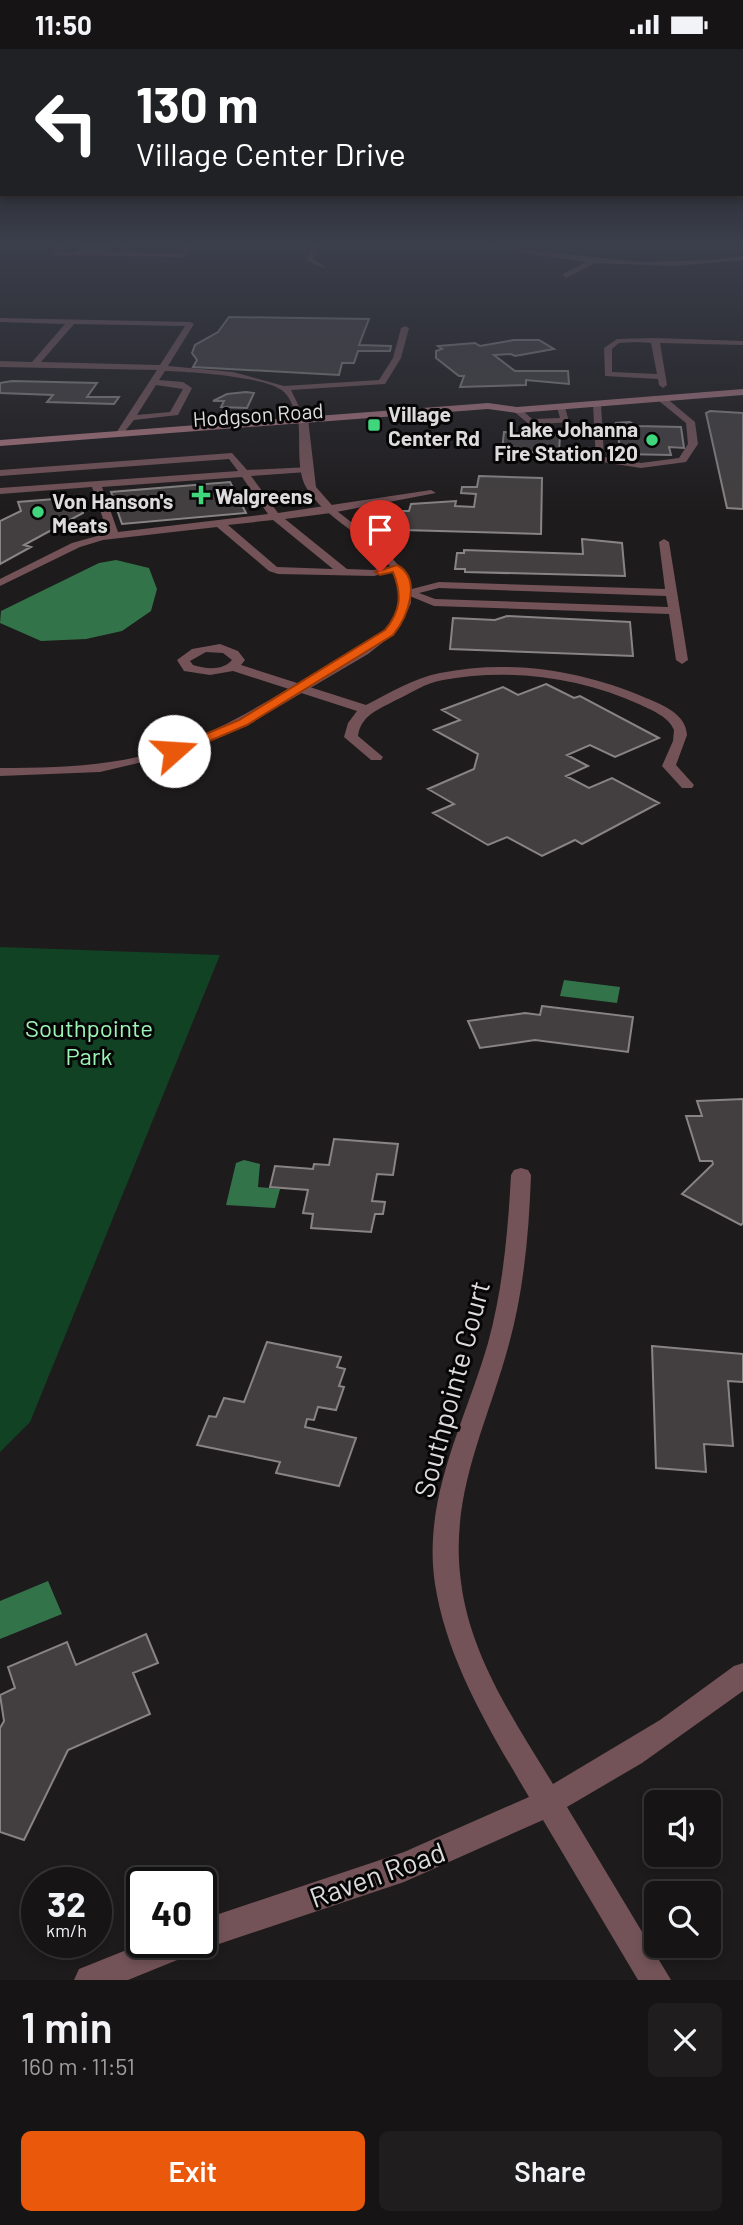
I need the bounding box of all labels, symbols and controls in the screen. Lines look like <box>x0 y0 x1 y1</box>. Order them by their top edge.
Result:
text: 11:50 <box>35 9 92 40</box>
text: 130 m <box>136 74 258 133</box>
icon: left <box>21 77 112 168</box>
text: Village Center Drive <box>136 134 406 172</box>
street label: Hodgson Road <box>192 397 324 431</box>
place label: Village Center Rd <box>388 401 480 450</box>
place label: Lake Johanna Fire Station 120 <box>494 416 638 465</box>
marker: Village Center Rd <box>366 417 382 433</box>
marker: Lake Johanna Fire Station 120 <box>644 432 660 448</box>
place label: Walgreens <box>215 483 313 508</box>
marker: Walgreens <box>193 487 209 503</box>
place label: Von Hanson's Meats <box>52 488 173 537</box>
pin <box>350 500 410 572</box>
marker: Von Hanson's Meats <box>30 504 46 520</box>
icon: arrive <box>361 511 399 549</box>
position arrow <box>137 714 211 788</box>
park label: Southpointe Park <box>25 1013 153 1070</box>
street label: Southpointe Court <box>406 1277 496 1501</box>
map controls <box>644 1790 721 1958</box>
button: sound <box>644 1790 721 1867</box>
street label: Raven Road <box>305 1834 449 1914</box>
speed limit sign: 40 <box>126 1867 217 1958</box>
button: search <box>644 1881 721 1958</box>
text: 32 <box>47 1882 86 1924</box>
text: km/h <box>46 1919 87 1941</box>
text: 1 min <box>21 2001 113 2051</box>
button: close <box>648 2003 722 2077</box>
text: 160 m · 11:51 <box>21 2052 135 2080</box>
button: Exit <box>21 2131 365 2211</box>
button: Share <box>379 2131 722 2211</box>

